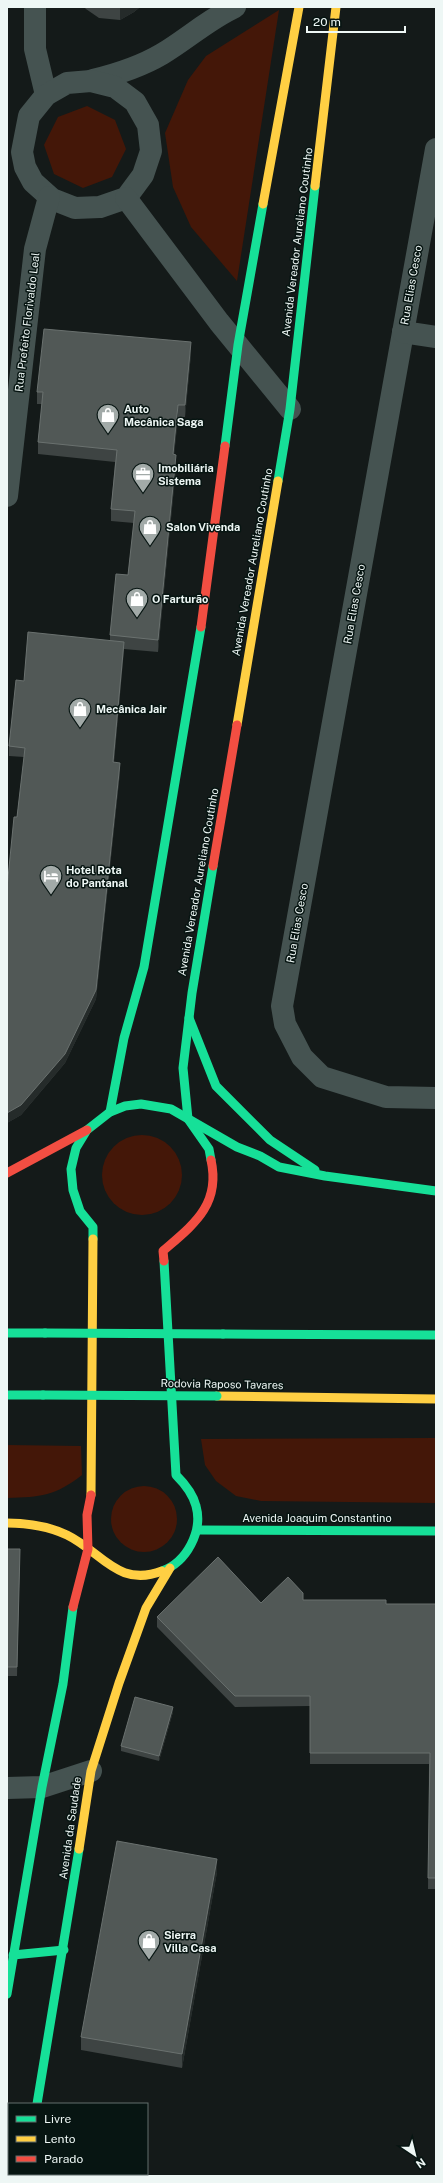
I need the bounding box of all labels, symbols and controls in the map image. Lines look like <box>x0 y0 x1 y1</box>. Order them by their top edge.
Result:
scale bar <box>307 8 405 34</box>
text: 20 m <box>313 15 341 29</box>
street label: Avenida Vereador Aureliano Coutinho <box>279 147 315 337</box>
street label: Rua Elias Cesco <box>398 244 424 326</box>
street label: Rua Prefeito Florivaldo Leal <box>12 252 42 392</box>
shop icon: Auto Mecânica Saga <box>95 402 121 435</box>
place label: Auto Mecânica Saga <box>124 403 203 428</box>
office icon: Imobiliária Sistema <box>130 461 156 494</box>
place label: Imobiliária Sistema <box>158 462 214 487</box>
street label: Avenida Vereador Aureliano Coutinho <box>230 467 274 657</box>
shop icon: Salon Vivenda <box>137 514 163 547</box>
place label: Salon Vivenda <box>166 521 240 533</box>
street label: Rua Elias Cesco <box>341 563 367 645</box>
shop icon: O Farturão <box>124 586 150 619</box>
place label: O Farturão <box>152 593 208 605</box>
shop icon: Mecânica Jair <box>67 696 93 729</box>
place label: Mecânica Jair <box>96 703 167 715</box>
street label: Avenida Vereador Aureliano Coutinho <box>176 787 220 977</box>
hotel icon: Hotel Rota do Pantanal <box>38 863 64 896</box>
place label: Hotel Rota do Pantanal <box>66 864 129 889</box>
street label: Rua Elias Cesco <box>284 882 310 964</box>
street label: Rodovia Raposo Tavares <box>160 1377 284 1391</box>
street label: Avenida Joaquim Constantino <box>242 1512 392 1524</box>
street label: Avenida da Saudade <box>57 1776 83 1880</box>
shop icon: Sierra Villa Casa <box>136 1928 162 1961</box>
place label: Sierra Villa Casa <box>164 1929 216 1954</box>
legend <box>8 2103 148 2175</box>
text: Livre <box>44 2112 72 2126</box>
text: Lento <box>44 2132 76 2146</box>
north arrow <box>395 2135 435 2175</box>
text: Parado <box>44 2152 83 2166</box>
text: N <box>414 2156 428 2171</box>

